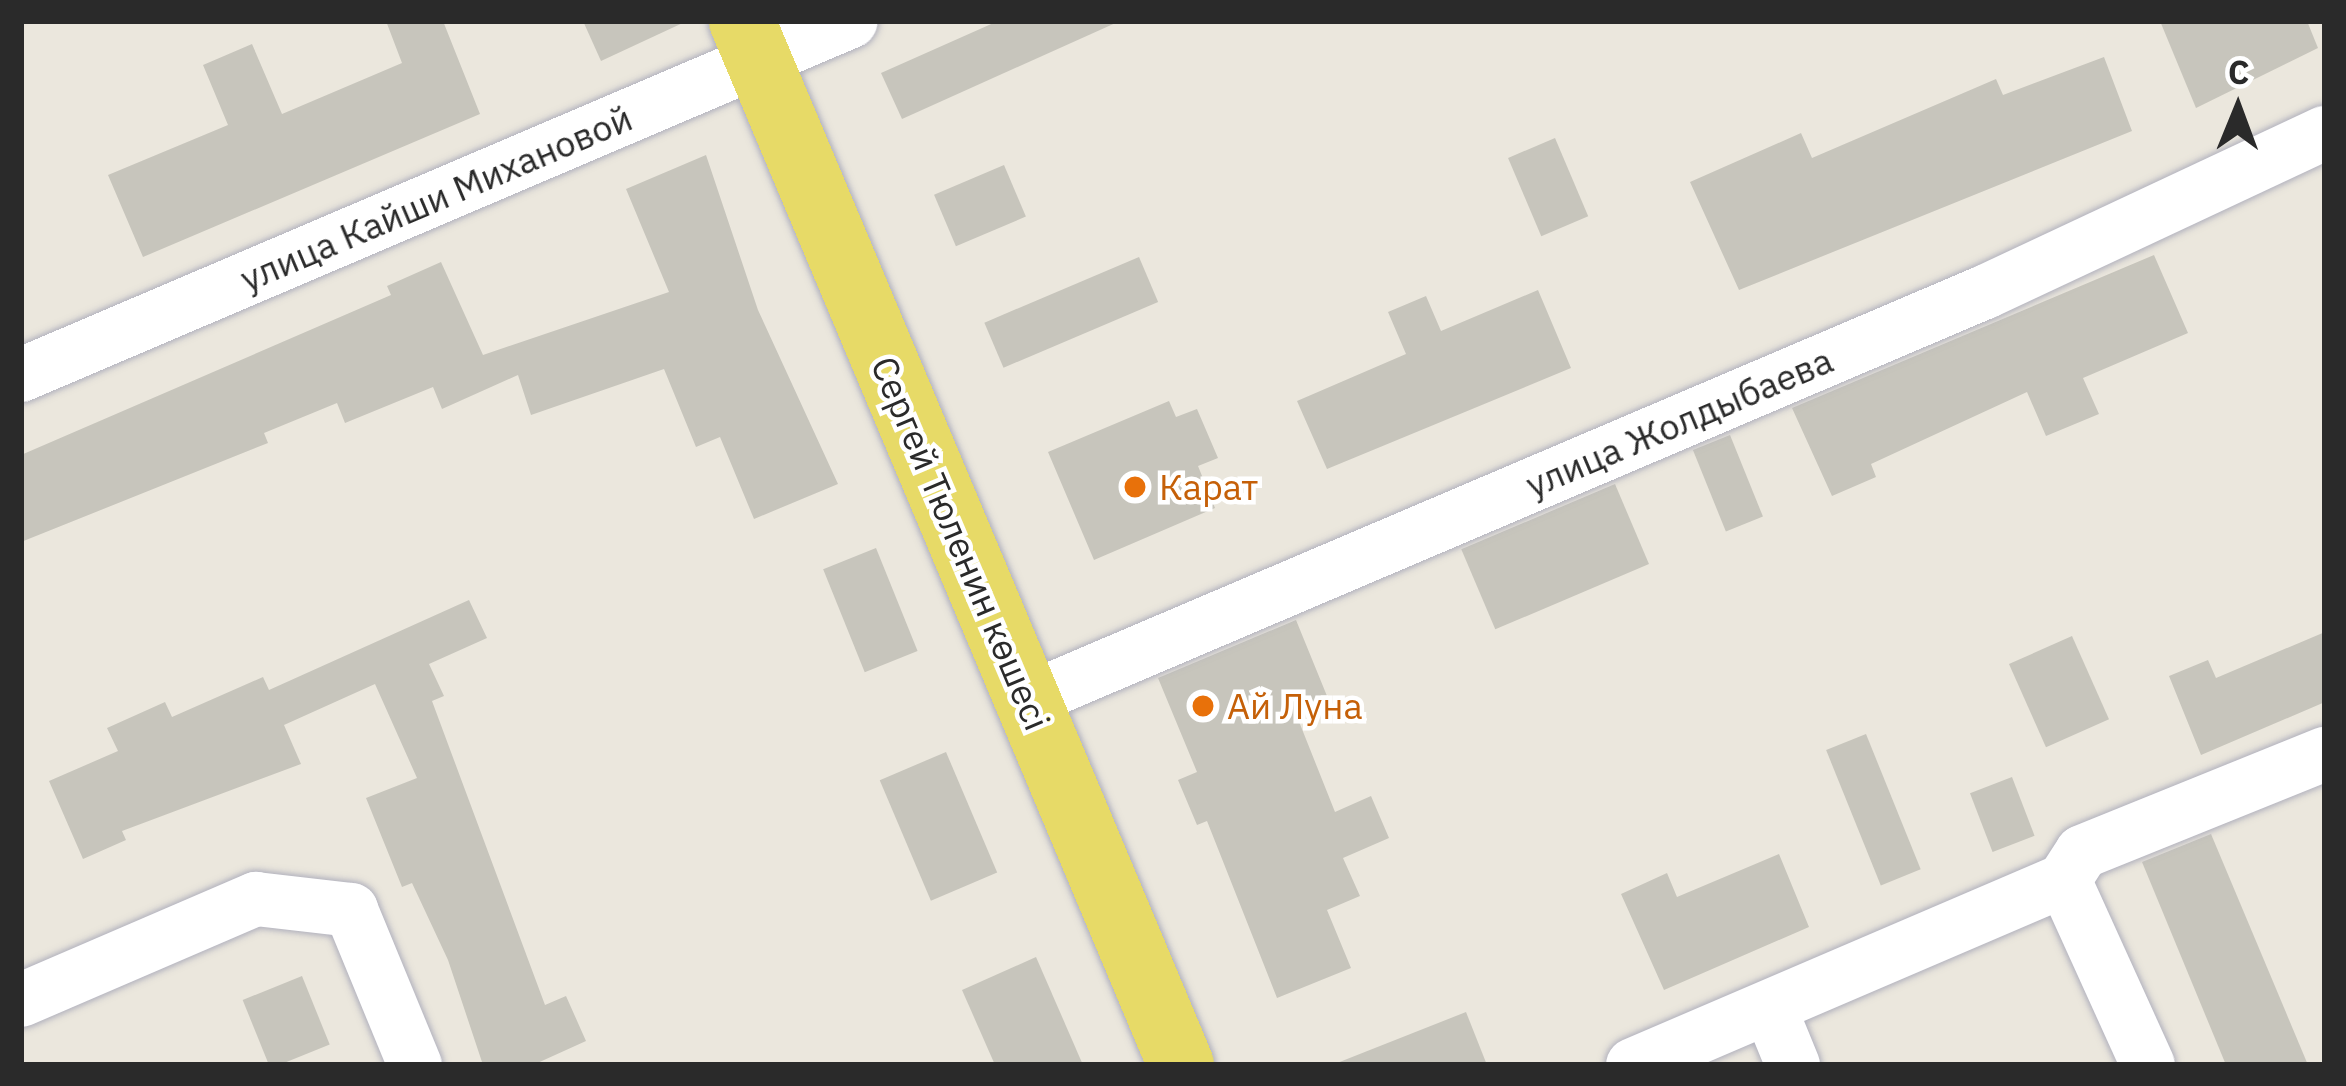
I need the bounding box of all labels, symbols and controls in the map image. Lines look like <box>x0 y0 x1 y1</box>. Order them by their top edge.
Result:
north arrow <box>2178 48 2298 168</box>
text: С <box>2228 50 2250 93</box>
street label: улица Кайши Михановой <box>234 96 638 300</box>
street label: улица Жолдыбаева <box>1519 338 1839 506</box>
street label: Сергей Тюленин көшесі <box>863 350 1059 736</box>
place label: Карат <box>1159 465 1258 509</box>
marker: Карат <box>1122 474 1148 500</box>
place label: Ай Луна <box>1227 684 1363 728</box>
marker: Ай Луна <box>1190 693 1216 719</box>

